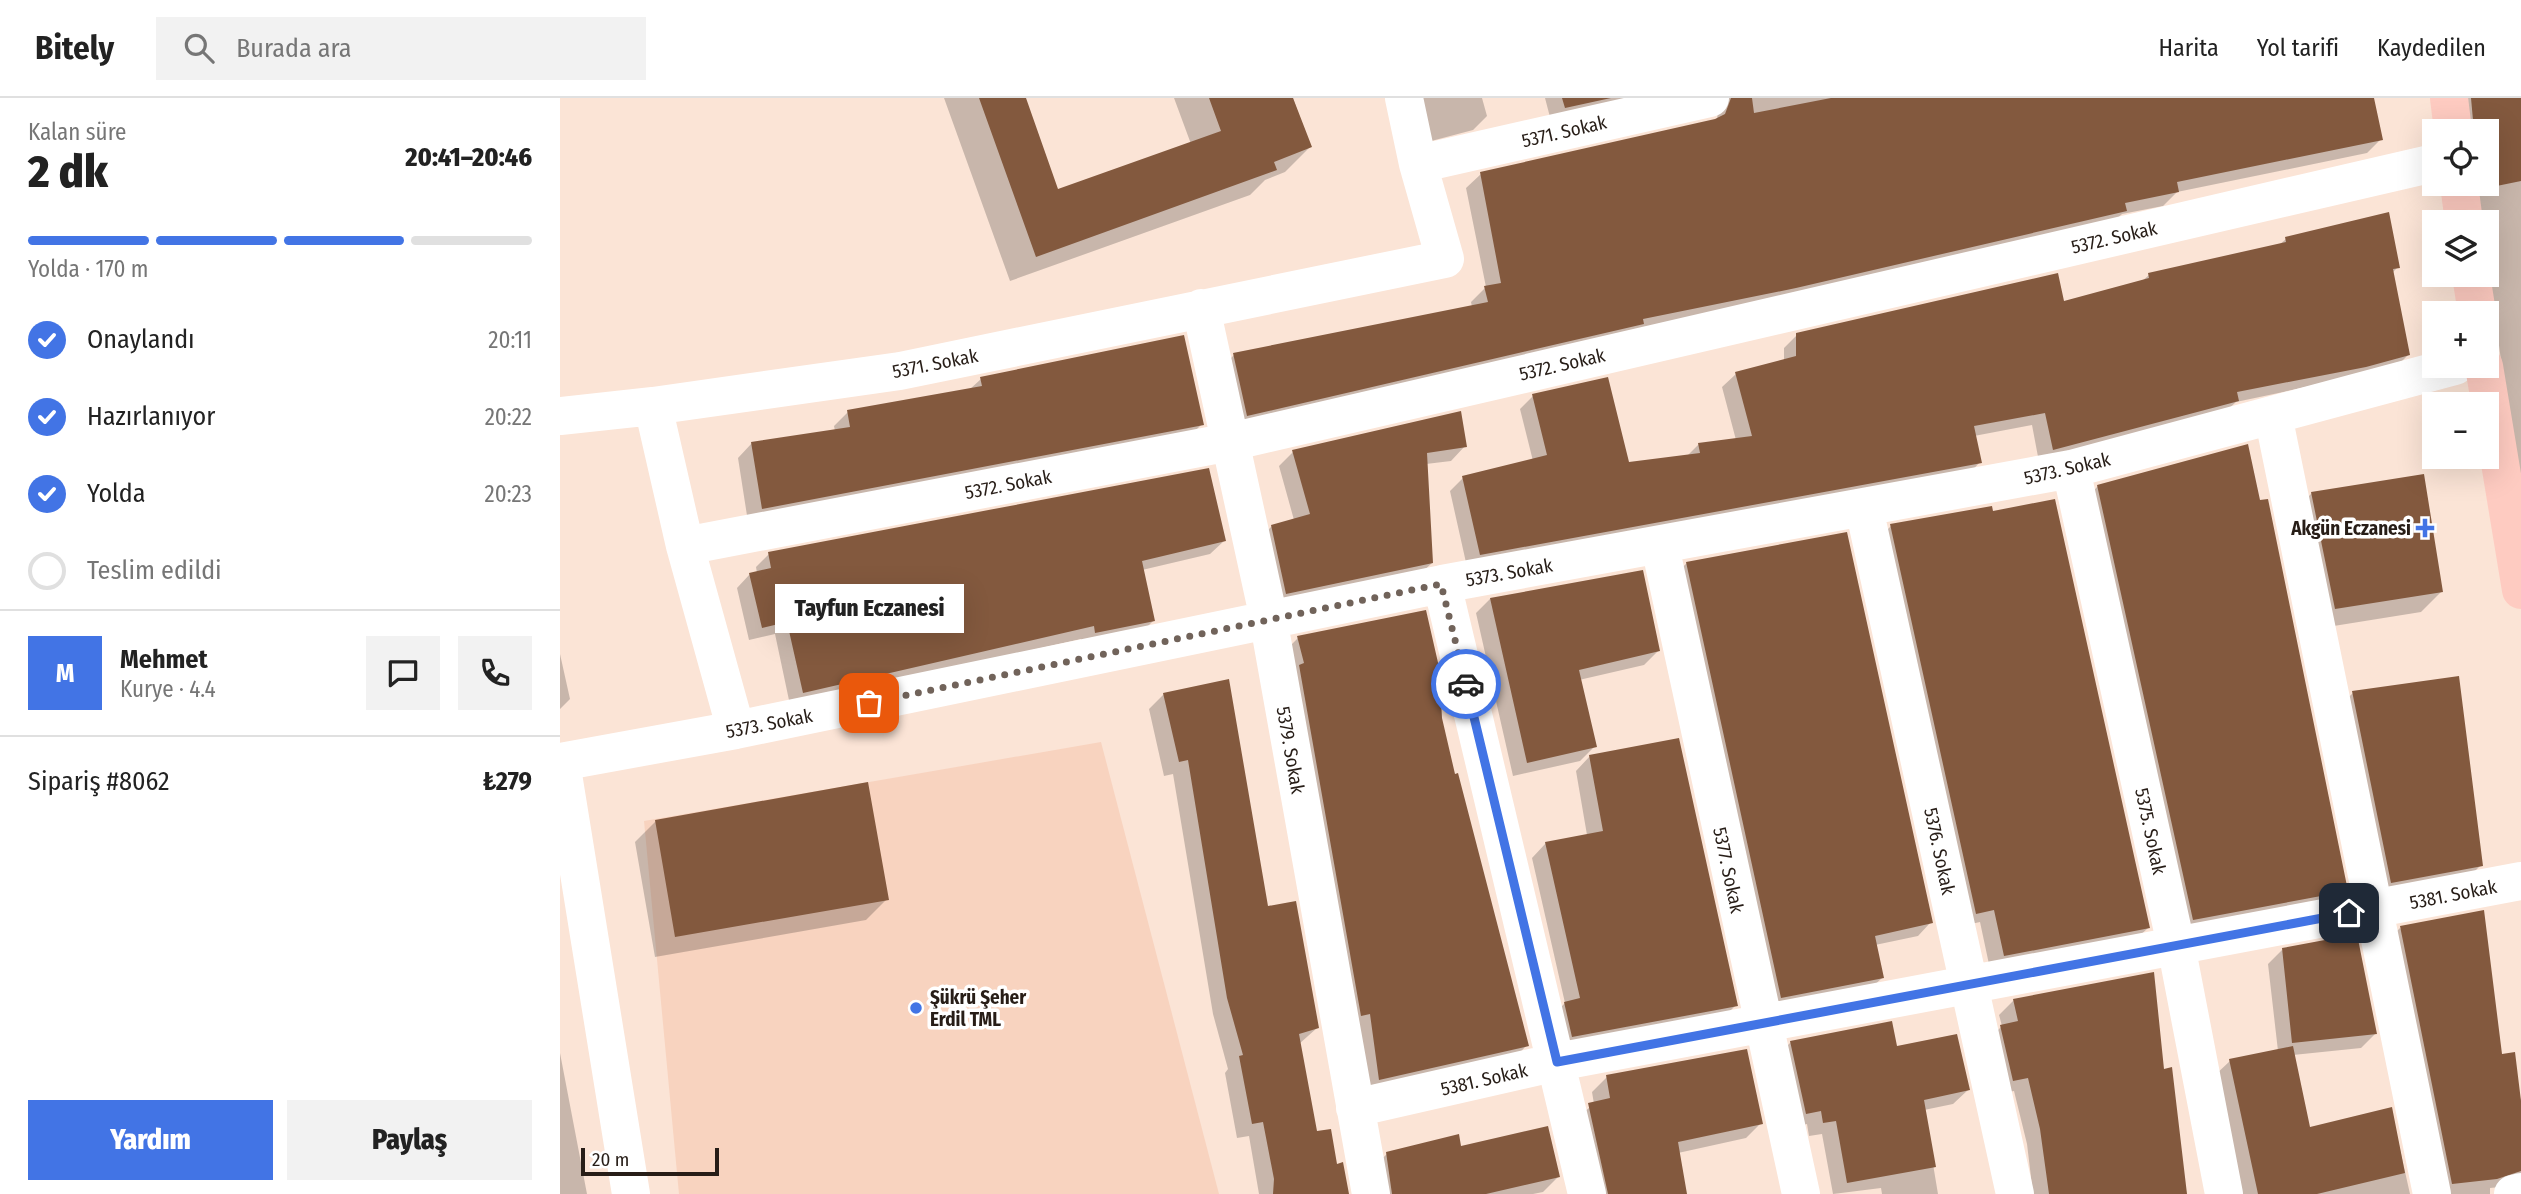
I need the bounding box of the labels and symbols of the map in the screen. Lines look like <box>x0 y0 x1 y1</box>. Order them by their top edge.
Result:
street label: 5371. Sokak <box>1519 111 1609 152</box>
street label: 5372. Sokak <box>2069 216 2160 259</box>
street label: 5372. Sokak <box>1517 343 1608 386</box>
street label: 5371. Sokak <box>890 344 980 383</box>
street label: 5373. Sokak <box>2022 447 2113 490</box>
street label: 5372. Sokak <box>963 465 1053 504</box>
place label: Akgün Eczanesi <box>2290 517 2411 540</box>
marker: Akgün Eczanesi <box>2417 520 2433 536</box>
street label: 5373. Sokak <box>1464 554 1554 591</box>
callout: Tayfun Eczanesi <box>775 584 964 633</box>
courier <box>1431 649 1501 719</box>
pin <box>839 673 899 733</box>
street label: 5373. Sokak <box>724 704 815 743</box>
street label: 5379. Sokak <box>1272 705 1310 796</box>
street label: 5375. Sokak <box>2130 786 2171 877</box>
street label: 5376. Sokak <box>1919 805 1960 897</box>
street label: 5377. Sokak <box>1708 825 1749 915</box>
street label: 5381. Sokak <box>2408 875 2499 914</box>
pin <box>2319 883 2379 943</box>
place label: Şükrü Şeher Erdil TML <box>930 986 1027 1031</box>
marker: Şükrü Şeher Erdil TML <box>908 1000 924 1016</box>
street label: 5381. Sokak <box>1439 1058 1530 1101</box>
scale bar <box>581 1145 719 1177</box>

